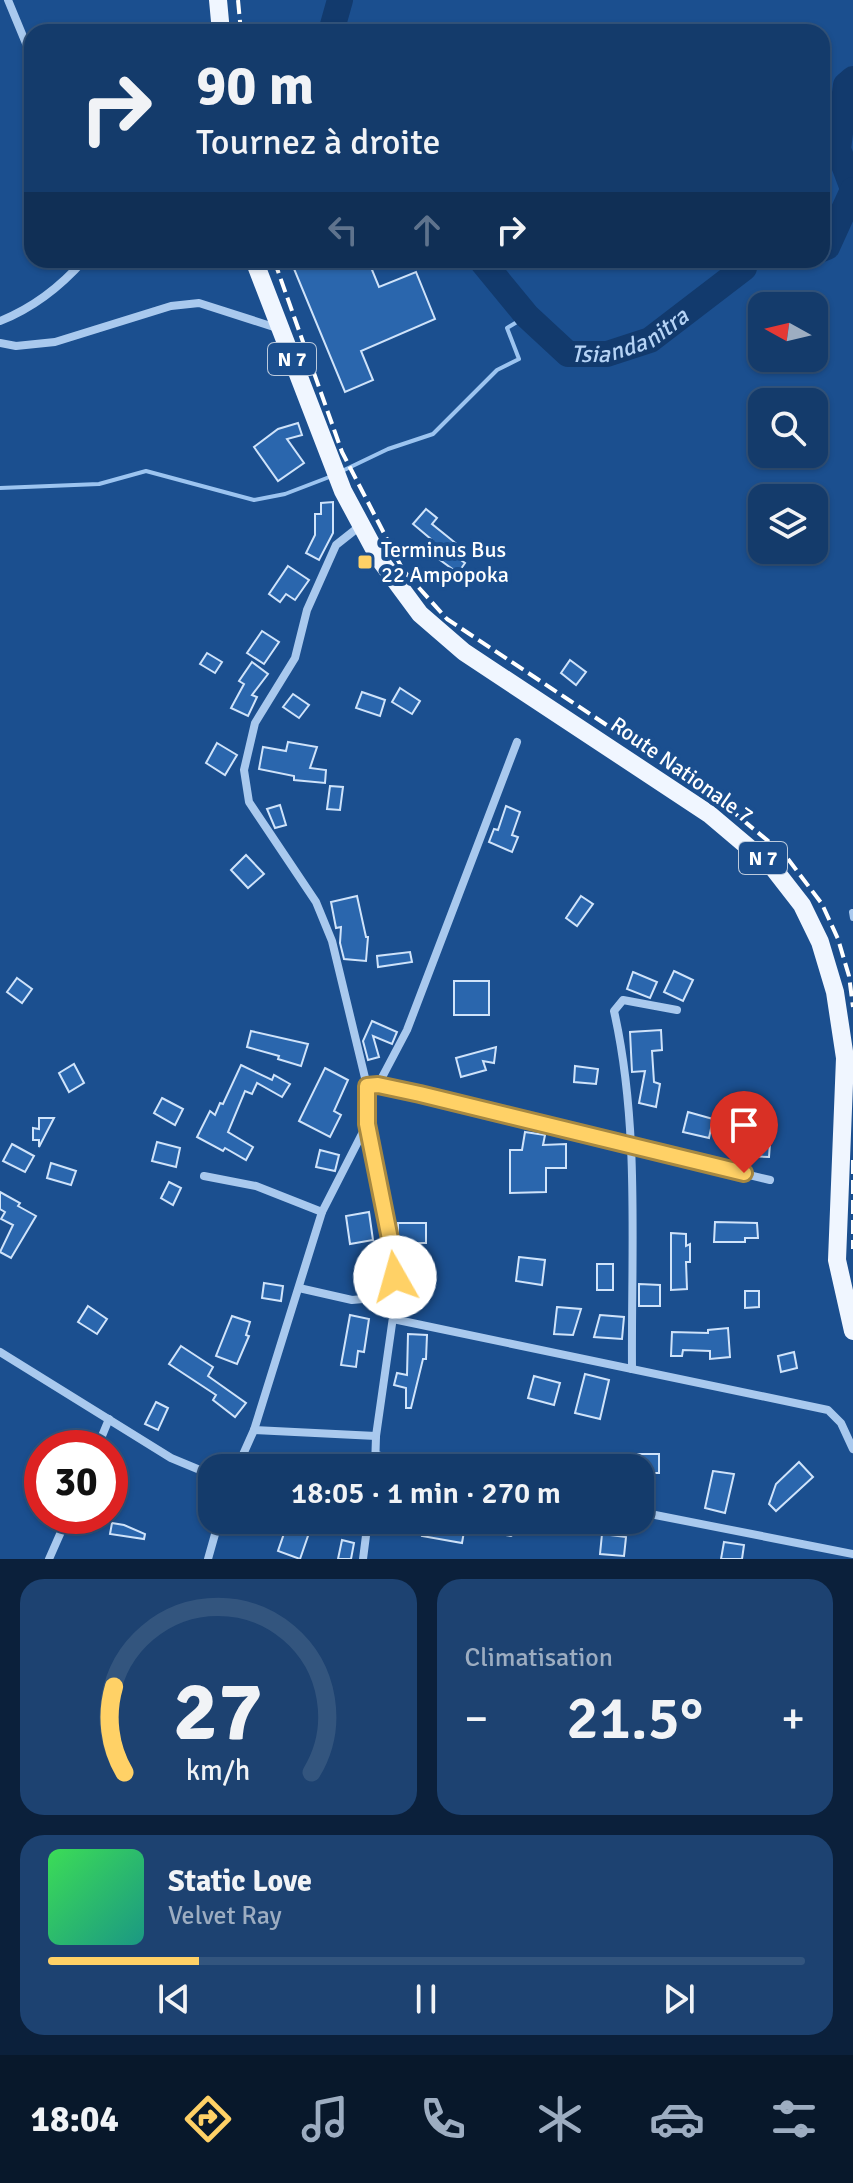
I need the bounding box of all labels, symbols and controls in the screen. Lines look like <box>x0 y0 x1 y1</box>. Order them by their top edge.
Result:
text: 90 m <box>196 51 314 120</box>
icon: right <box>64 56 168 160</box>
text: Tournez à droite <box>196 120 440 165</box>
icon: left <box>321 208 365 252</box>
icon: ahead <box>405 208 449 252</box>
icon: right <box>489 208 533 252</box>
north arrow <box>748 292 828 372</box>
map controls <box>748 292 828 564</box>
water label: Tsiandanitra <box>571 301 695 369</box>
road number: N 7 <box>268 343 316 375</box>
button: search <box>748 388 828 468</box>
button: layers <box>748 484 828 564</box>
place label: Terminus Bus 22 Ampopoka <box>381 536 509 588</box>
marker: Terminus Bus 22 Ampopoka <box>356 553 374 571</box>
street label: Route Nationale 7 <box>605 711 759 829</box>
road number: N 7 <box>739 842 787 874</box>
pin <box>710 1091 778 1173</box>
icon: arrive <box>722 1103 766 1147</box>
position arrow <box>353 1235 437 1319</box>
speed limit sign: 30 <box>24 1430 128 1534</box>
text: 18:05 · 1 min · 270 m <box>291 1475 561 1512</box>
text: Climatisation <box>465 1642 613 1674</box>
text: 27 <box>173 1661 263 1763</box>
text: 21.5° <box>566 1682 703 1756</box>
text: − <box>465 1692 488 1746</box>
text: + <box>781 1692 805 1746</box>
text: km/h <box>186 1753 251 1788</box>
text: Static Love <box>168 1863 312 1900</box>
text: Velvet Ray <box>168 1900 282 1932</box>
icon: previous <box>152 1977 196 2021</box>
icon: pause <box>404 1977 448 2021</box>
icon: next <box>657 1977 701 2021</box>
icon: directions <box>180 2091 236 2147</box>
icon: music <box>297 2091 353 2147</box>
icon: phone <box>415 2091 471 2147</box>
icon: climate <box>532 2091 588 2147</box>
icon: car <box>649 2091 705 2147</box>
icon: filters <box>766 2091 822 2147</box>
text: 18:04 <box>31 2097 119 2142</box>

